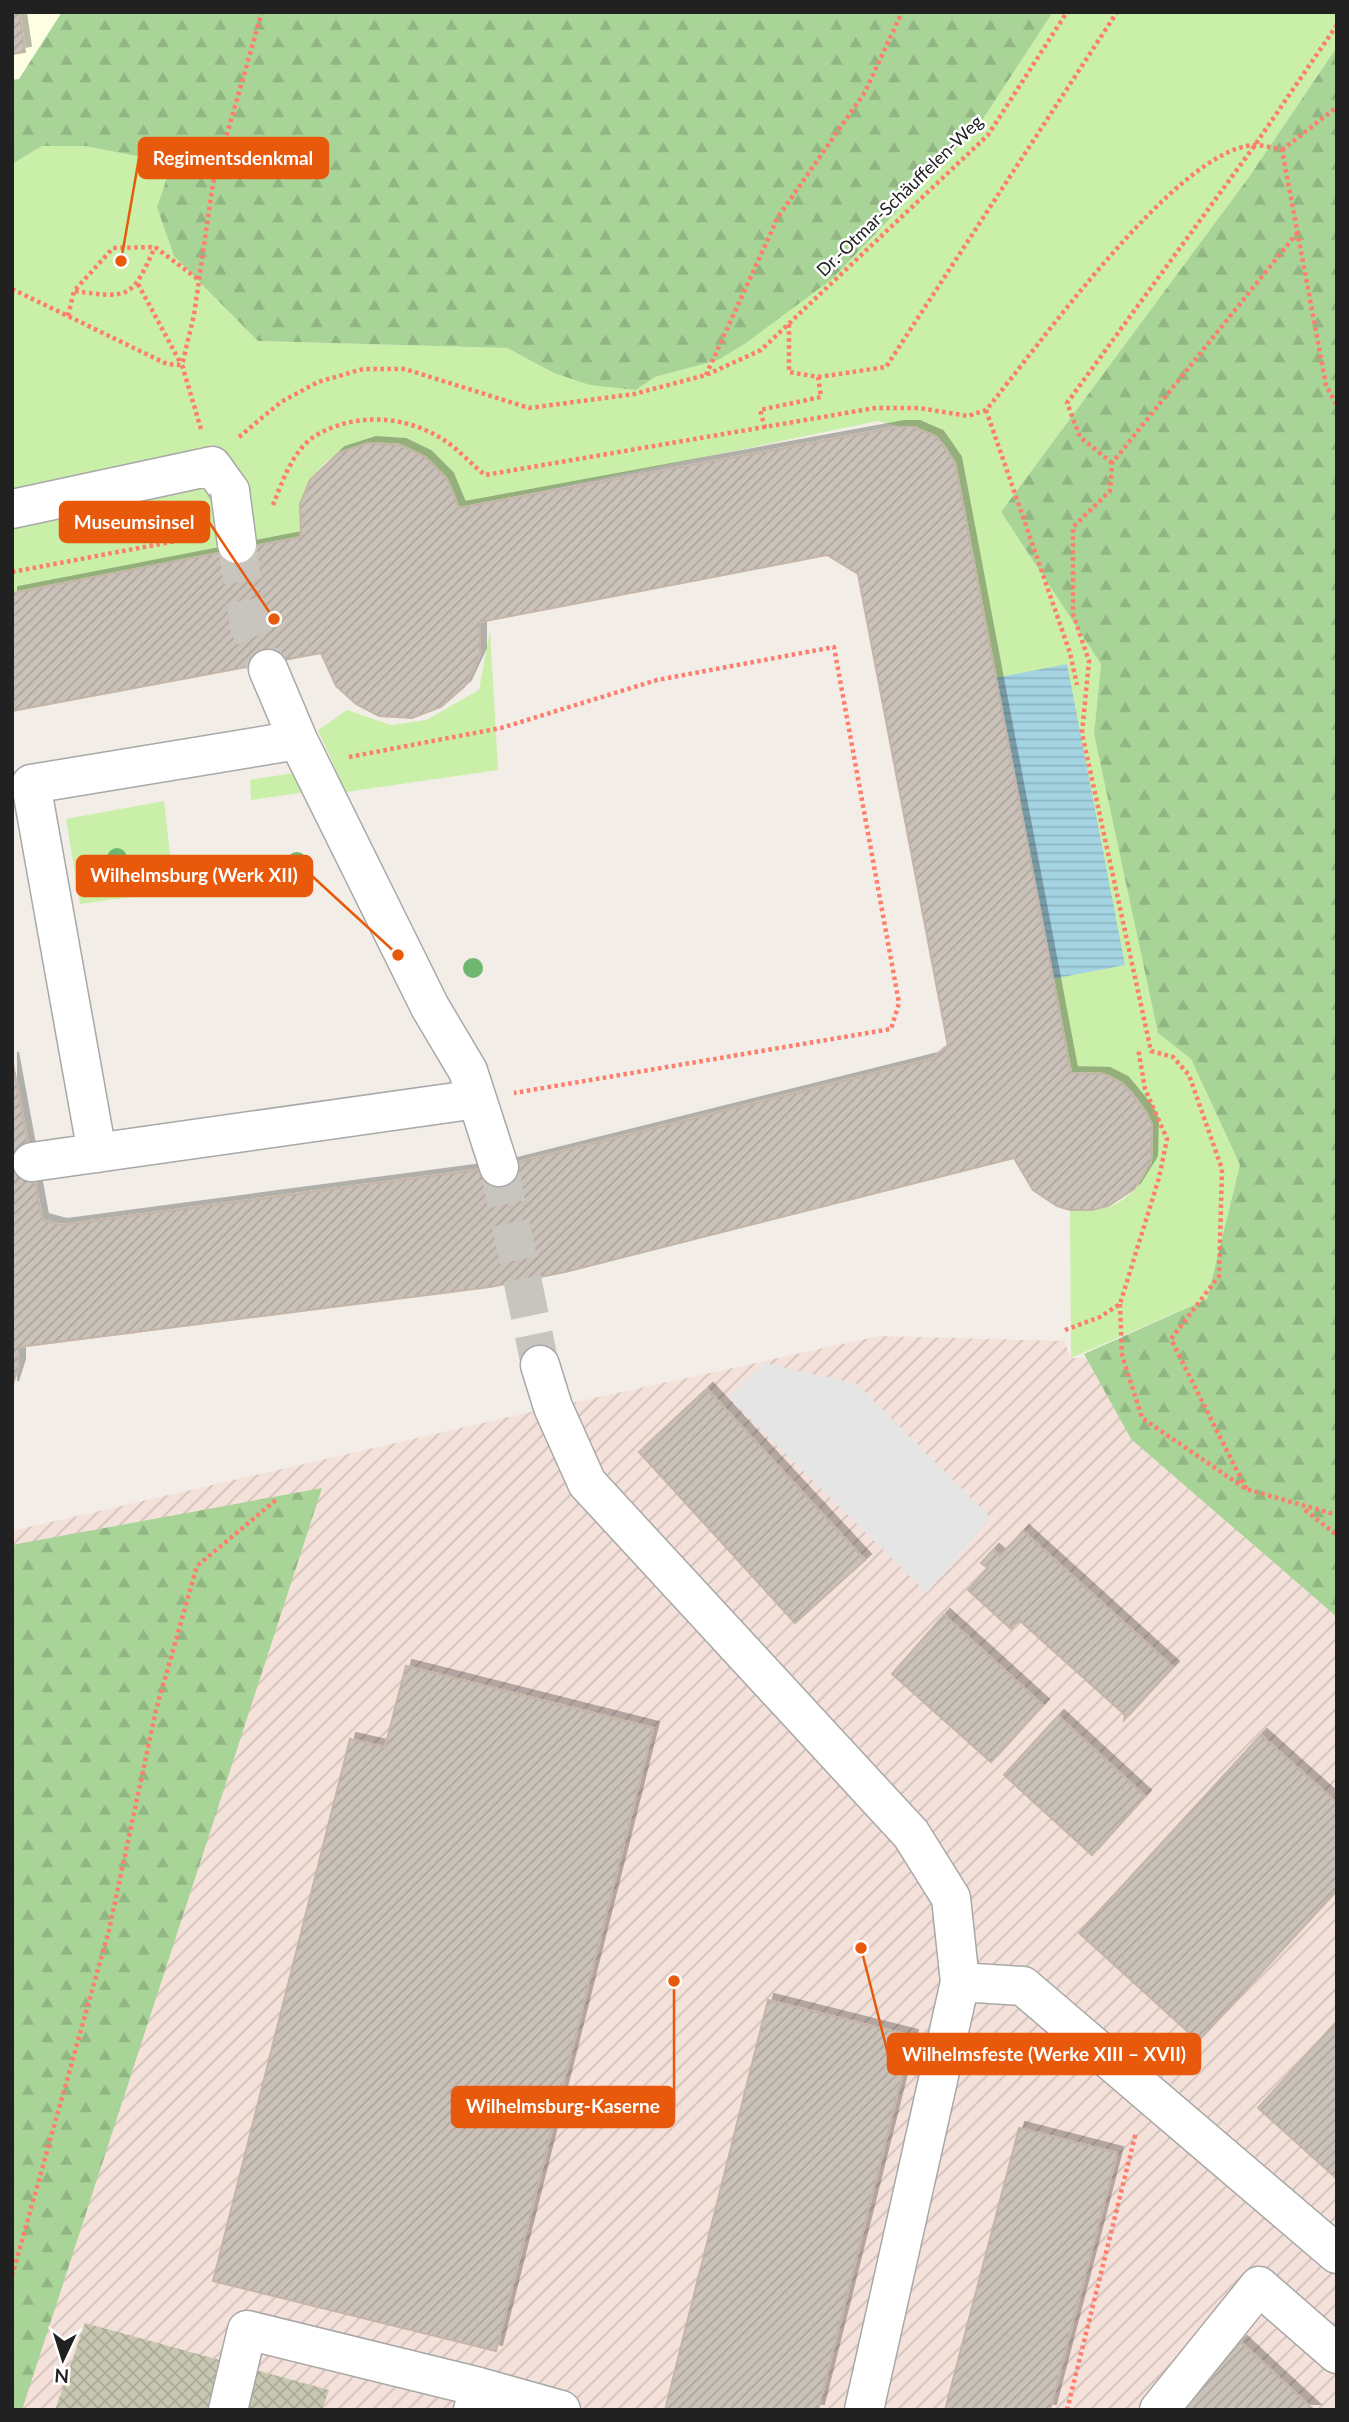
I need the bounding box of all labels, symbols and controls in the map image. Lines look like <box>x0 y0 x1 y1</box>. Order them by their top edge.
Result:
street label: Dr.-Otmar-Schäuffelen-Weg <box>811 110 987 281</box>
callout: Regimentsdenkmal <box>139 138 328 178</box>
text: Regimentsdenkmal <box>153 146 313 169</box>
callout: Museumsinsel <box>60 502 209 542</box>
text: Museumsinsel <box>74 510 194 533</box>
callout: Wilhelmsburg (Werk XII) <box>77 856 312 896</box>
text: Wilhelmsburg (Werk XII) <box>90 863 298 886</box>
callout: Wilhelmsfeste (Werke XIII – XVII) <box>888 2034 1200 2074</box>
text: Wilhelmsfeste (Werke XIII – XVII) <box>902 2042 1186 2065</box>
callout: Wilhelmsburg-Kaserne <box>452 2087 674 2127</box>
text: Wilhelmsburg-Kaserne <box>466 2094 660 2117</box>
north arrow <box>28 2324 98 2394</box>
text: N <box>54 2364 70 2388</box>

